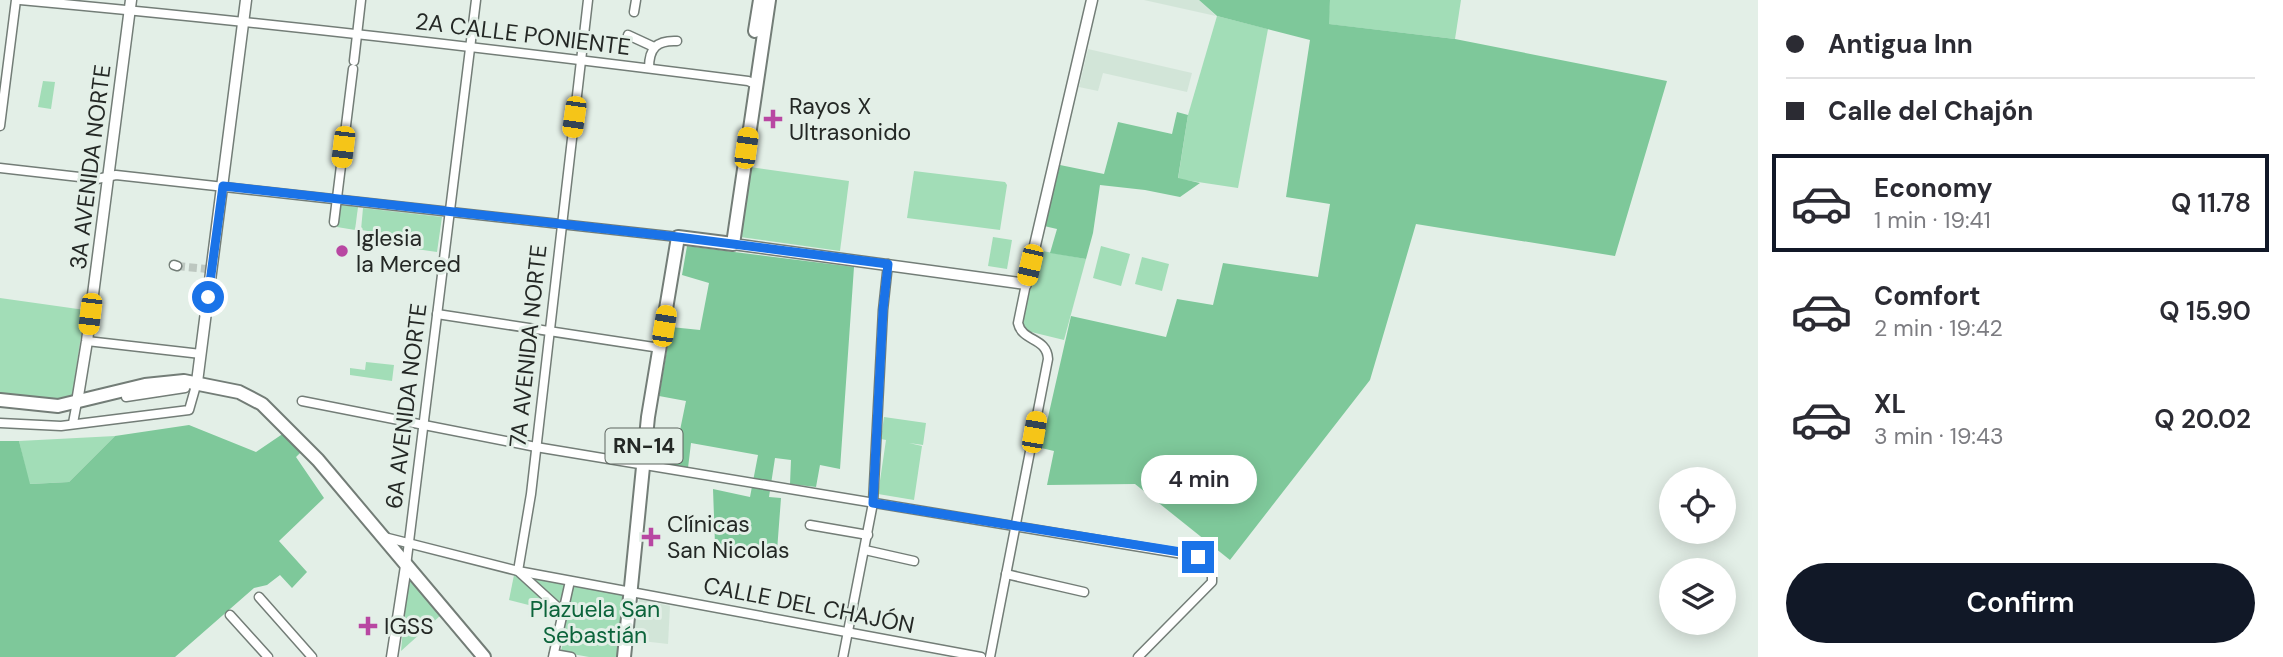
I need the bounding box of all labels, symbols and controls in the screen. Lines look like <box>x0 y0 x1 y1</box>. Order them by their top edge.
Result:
street label: 2A CALLE PONIENTE <box>414 6 632 62</box>
text: Antigua Inn <box>1828 27 1973 61</box>
street label: 3A AVENIDA NORTE <box>63 63 117 271</box>
place label: Rayos X Ultrasonido <box>789 91 911 147</box>
text: Calle del Chajón <box>1828 94 2033 128</box>
car <box>561 95 588 139</box>
marker: Rayos X Ultrasonido <box>763 109 783 129</box>
car <box>331 125 356 169</box>
car <box>733 126 760 170</box>
text: Economy <box>1874 171 1992 205</box>
icon: car <box>1790 172 1853 235</box>
text: Q 11.78 <box>2171 186 2251 220</box>
text: 1 min · 19:41 <box>1874 205 1991 235</box>
place label: Iglesia la Merced <box>356 223 461 279</box>
car <box>1016 242 1045 288</box>
marker: Iglesia la Merced <box>334 243 350 259</box>
street label: 7A AVENIDA NORTE <box>502 243 554 449</box>
text: Comfort <box>1874 279 1980 313</box>
icon: car <box>1790 280 1853 343</box>
route start <box>192 281 224 313</box>
car <box>78 292 103 336</box>
text: Q 15.90 <box>2159 294 2251 328</box>
street label: 6A AVENIDA NORTE <box>379 301 433 511</box>
car <box>651 304 678 348</box>
text: 2 min · 19:42 <box>1874 313 2003 343</box>
text: XL <box>1874 387 1906 421</box>
icon: car <box>1790 388 1853 451</box>
text: Q 20.02 <box>2154 402 2251 436</box>
car <box>1021 409 1048 455</box>
text: 3 min · 19:43 <box>1874 421 2004 451</box>
road number: RN-14 <box>606 428 682 464</box>
callout: 4 min <box>1140 456 1256 504</box>
text: 4 min <box>1168 464 1230 494</box>
map controls <box>1659 467 1736 635</box>
button: locate <box>1659 467 1736 544</box>
place label: Clínicas San Nicolas <box>667 509 790 565</box>
marker: Clínicas San Nicolas <box>641 527 661 547</box>
route end <box>1182 541 1214 573</box>
button: layers <box>1659 558 1736 635</box>
button: Confirm <box>1786 563 2255 643</box>
street label: CALLE DEL CHAJÓN <box>701 570 917 640</box>
park label: Plazuela San Sebastián <box>530 594 660 650</box>
place label: IGSS <box>384 611 434 641</box>
marker: IGSS <box>358 616 378 636</box>

